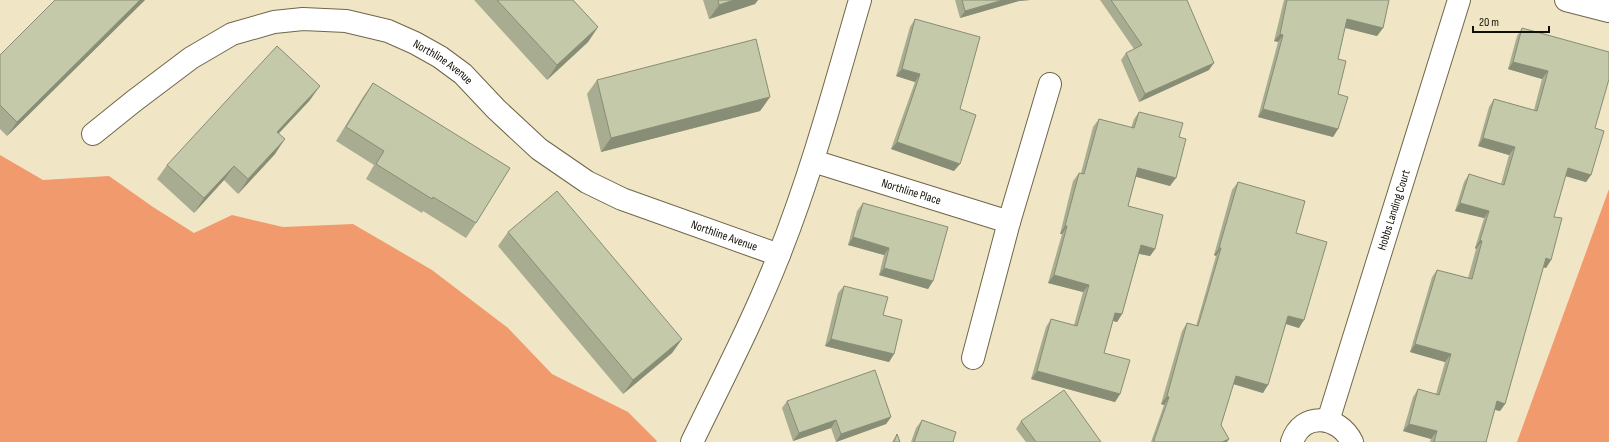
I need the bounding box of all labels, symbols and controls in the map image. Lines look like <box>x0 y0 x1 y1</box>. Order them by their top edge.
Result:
scale bar <box>1473 8 1549 34</box>
text: 20 m <box>1479 15 1499 30</box>
street label: Northline Avenue <box>411 36 476 88</box>
street label: Hobbs Landing Court <box>1374 168 1413 252</box>
street label: Northline Place <box>880 175 943 208</box>
street label: Northline Avenue <box>689 217 760 254</box>

